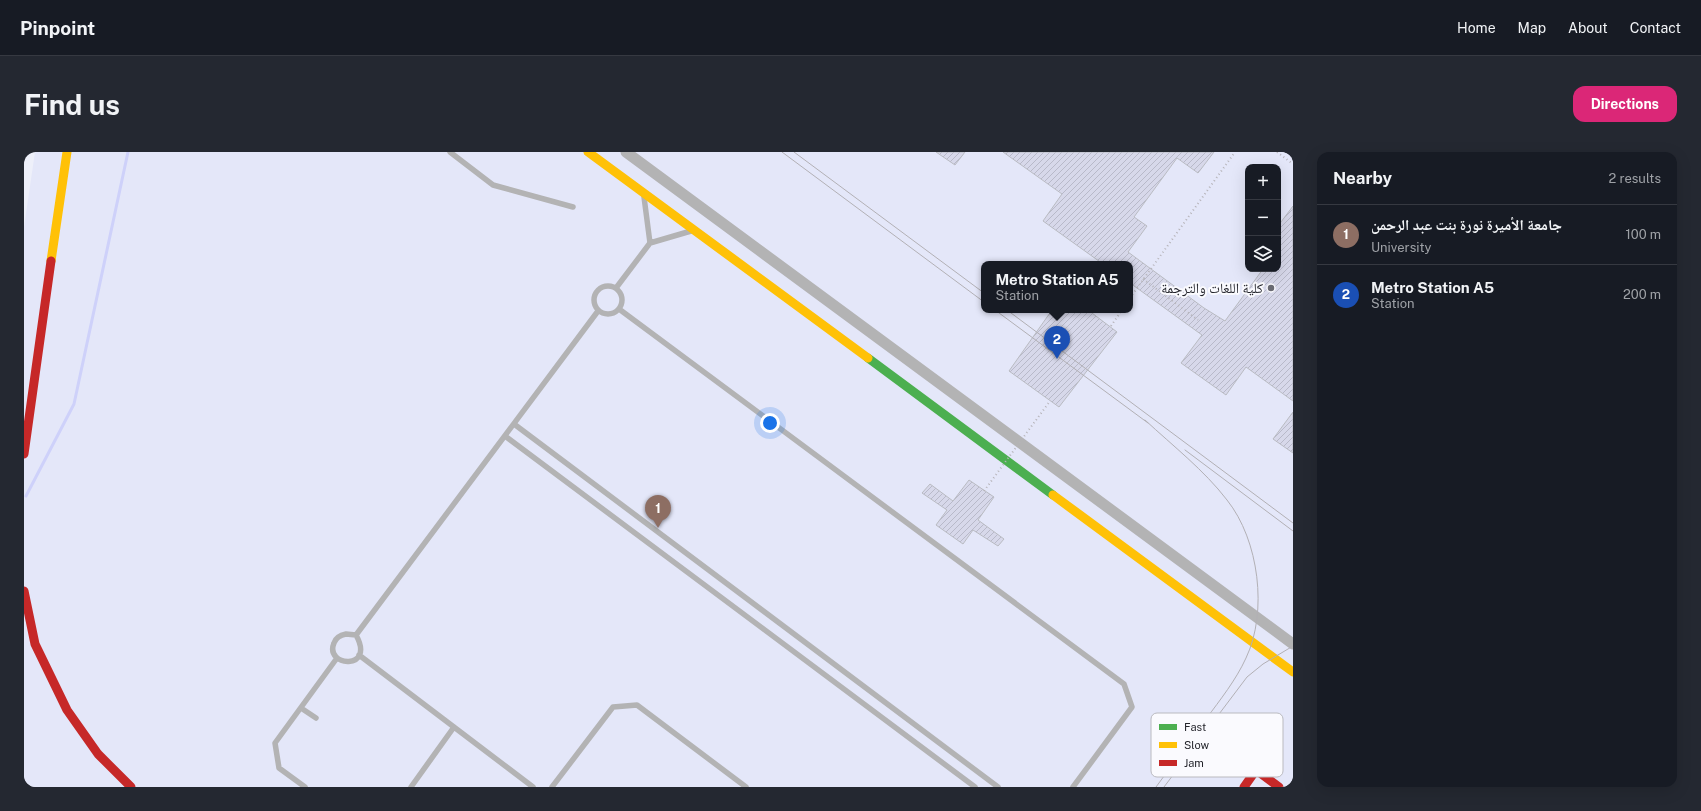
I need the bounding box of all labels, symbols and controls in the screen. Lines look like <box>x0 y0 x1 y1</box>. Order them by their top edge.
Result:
text: Pinpoint <box>20 17 95 39</box>
text: Home <box>1457 20 1496 36</box>
text: Map <box>1518 20 1546 36</box>
text: About <box>1568 20 1608 36</box>
text: Contact <box>1630 20 1681 36</box>
button: Directions <box>1573 86 1677 122</box>
text: Find us <box>24 88 120 121</box>
map controls <box>1245 164 1281 272</box>
button: + <box>1245 164 1281 200</box>
text: Nearby <box>1333 168 1392 188</box>
text: 2 results <box>1609 171 1661 186</box>
button: − <box>1245 200 1281 236</box>
text: جامعة الأميرة نورة بنت عبد الرحمن <box>1371 216 1562 233</box>
text: 1 <box>1343 227 1349 242</box>
text: 100 m <box>1625 227 1661 242</box>
button: layers <box>1245 236 1281 272</box>
text: University <box>1371 240 1431 255</box>
popup <box>981 261 1133 313</box>
text: Metro Station A5 <box>995 271 1119 288</box>
text: Metro Station A5 <box>1371 279 1494 296</box>
place label: كلية اللغات والترجمة <box>1161 280 1263 297</box>
marker: كلية اللغات والترجمة <box>1266 283 1276 293</box>
text: 2 <box>1342 287 1350 302</box>
text: 200 m <box>1623 287 1661 302</box>
text: Station <box>995 288 1039 303</box>
text: Station <box>1371 296 1415 311</box>
pin: 2 <box>1044 326 1070 359</box>
your location <box>760 413 780 433</box>
pin: 1 <box>645 495 671 528</box>
legend <box>1151 713 1283 777</box>
text: Fast <box>1184 721 1206 733</box>
text: Slow <box>1184 739 1210 751</box>
text: Jam <box>1184 757 1204 769</box>

